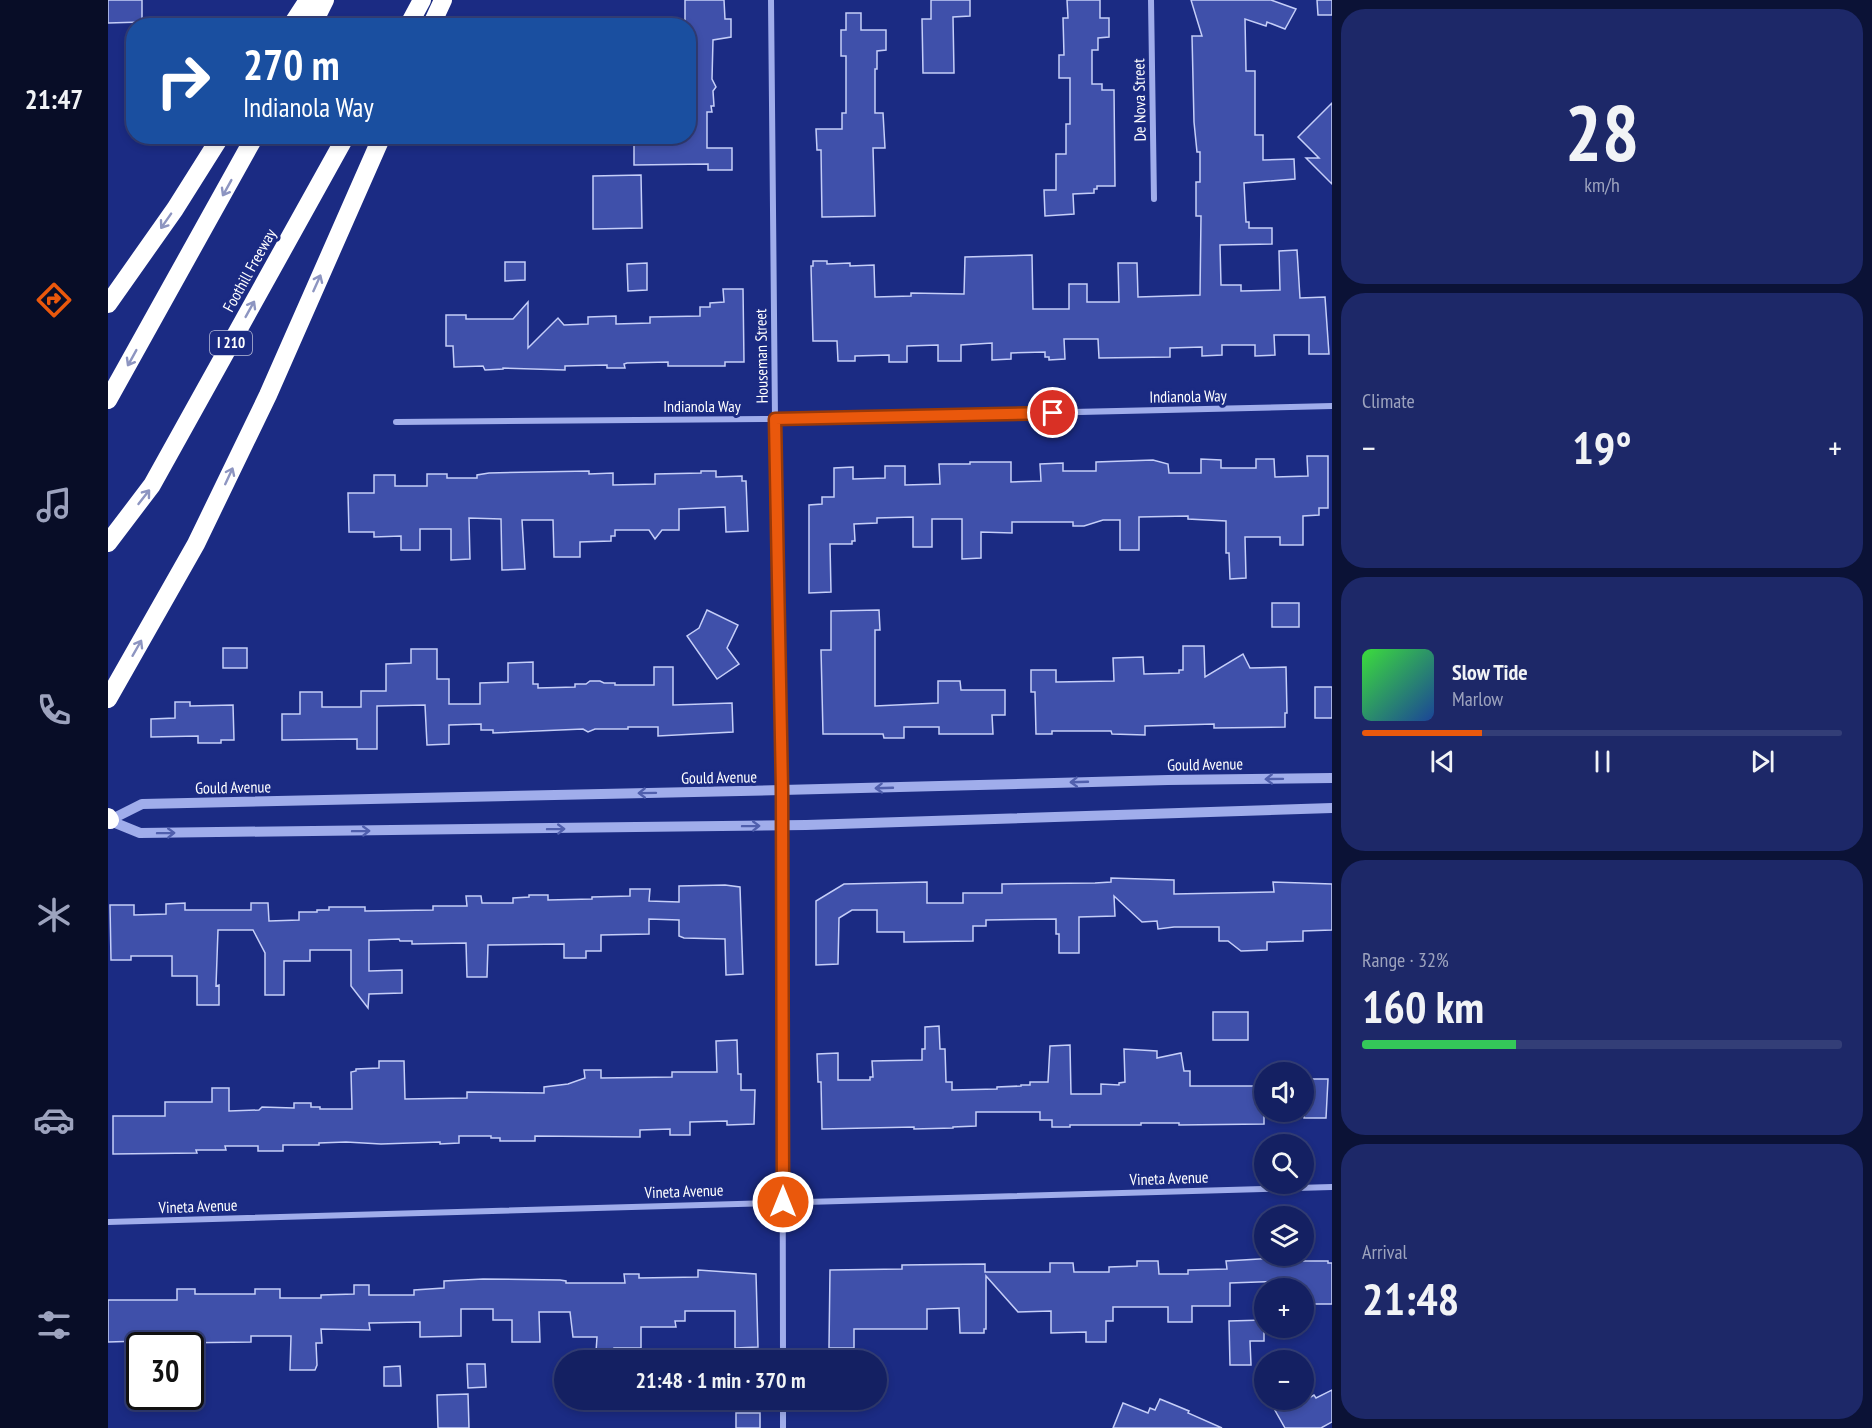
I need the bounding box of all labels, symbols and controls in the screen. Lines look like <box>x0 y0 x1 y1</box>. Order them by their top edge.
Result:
text: 270 m <box>243 37 340 92</box>
icon: right <box>144 42 222 120</box>
street label: De Nova Street <box>1128 58 1150 142</box>
text: 21:47 <box>25 82 83 116</box>
text: 28 <box>1565 82 1639 183</box>
text: Indianola Way <box>243 90 374 124</box>
text: km/h <box>1584 172 1620 198</box>
one-way arrow <box>221 179 233 196</box>
one-way arrow <box>160 212 172 229</box>
street label: Foothill Freeway <box>218 225 280 315</box>
one-way arrow <box>311 275 323 293</box>
icon: directions <box>33 279 75 321</box>
one-way arrow <box>244 301 256 318</box>
street label: Houseman Street <box>750 308 772 404</box>
road number: I 210 <box>210 331 252 355</box>
one-way arrow <box>126 349 138 366</box>
street label: Indianola Way <box>1149 385 1227 407</box>
pin <box>1027 387 1078 438</box>
text: Climate <box>1362 388 1415 414</box>
street label: Indianola Way <box>663 396 741 416</box>
icon: arrive <box>1036 396 1069 429</box>
text: 19° <box>1572 418 1632 476</box>
text: − <box>1362 426 1376 469</box>
text: + <box>1828 426 1842 469</box>
one-way arrow <box>223 467 235 485</box>
icon: music <box>33 484 75 526</box>
one-way arrow <box>137 489 150 505</box>
one-way arrow <box>131 640 143 657</box>
text: Slow Tide <box>1452 658 1528 686</box>
text: Marlow <box>1452 686 1503 712</box>
icon: phone <box>33 689 75 731</box>
icon: previous <box>1426 745 1459 778</box>
icon: pause <box>1586 745 1619 778</box>
icon: next <box>1746 745 1779 778</box>
street label: Gould Avenue <box>1167 753 1243 775</box>
street label: Gould Avenue <box>681 766 757 788</box>
one-way arrow <box>1264 773 1284 784</box>
street label: Gould Avenue <box>195 776 271 798</box>
one-way arrow <box>1069 776 1089 788</box>
one-way arrow <box>874 782 894 793</box>
one-way arrow <box>637 788 657 799</box>
one-way arrow <box>740 820 760 832</box>
one-way arrow <box>545 823 565 834</box>
one-way arrow <box>350 825 370 837</box>
one-way arrow <box>155 827 175 839</box>
icon: climate <box>33 894 75 936</box>
text: Range · 32% <box>1362 947 1449 973</box>
text: 160 km <box>1362 977 1484 1035</box>
map controls <box>1254 1062 1314 1410</box>
button: sound <box>1254 1062 1314 1122</box>
icon: car <box>33 1099 75 1141</box>
button: search <box>1254 1134 1314 1194</box>
street label: Vineta Avenue <box>1128 1167 1209 1189</box>
position arrow <box>751 1170 815 1234</box>
street label: Vineta Avenue <box>643 1180 724 1202</box>
street label: Vineta Avenue <box>157 1195 238 1217</box>
button: layers <box>1254 1206 1314 1266</box>
text: Arrival <box>1362 1239 1407 1265</box>
text: 21:48 <box>1362 1269 1459 1327</box>
button: + <box>1254 1278 1314 1338</box>
icon: filters <box>33 1304 75 1346</box>
speed limit sign: 30 <box>126 1332 204 1410</box>
button: − <box>1254 1350 1314 1410</box>
text: 21:48 · 1 min · 370 m <box>635 1366 806 1394</box>

